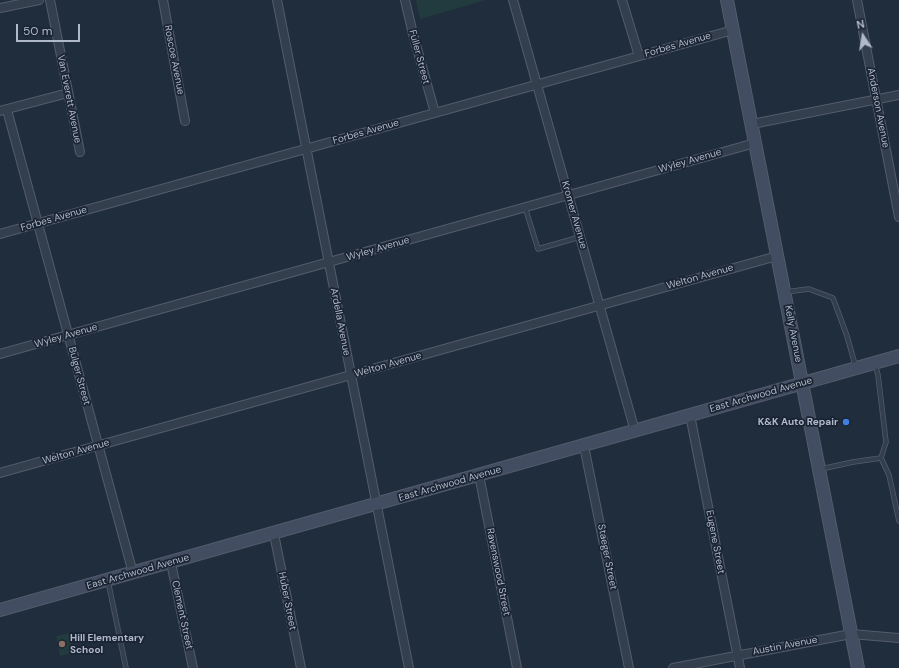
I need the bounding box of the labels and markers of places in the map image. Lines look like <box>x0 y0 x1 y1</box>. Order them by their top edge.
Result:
place label: K&K Auto Repair <box>758 416 838 428</box>
marker: K&K Auto Repair <box>841 417 851 427</box>
place label: Hill Elementary School <box>70 632 144 656</box>
marker: Hill Elementary School <box>57 639 67 649</box>

